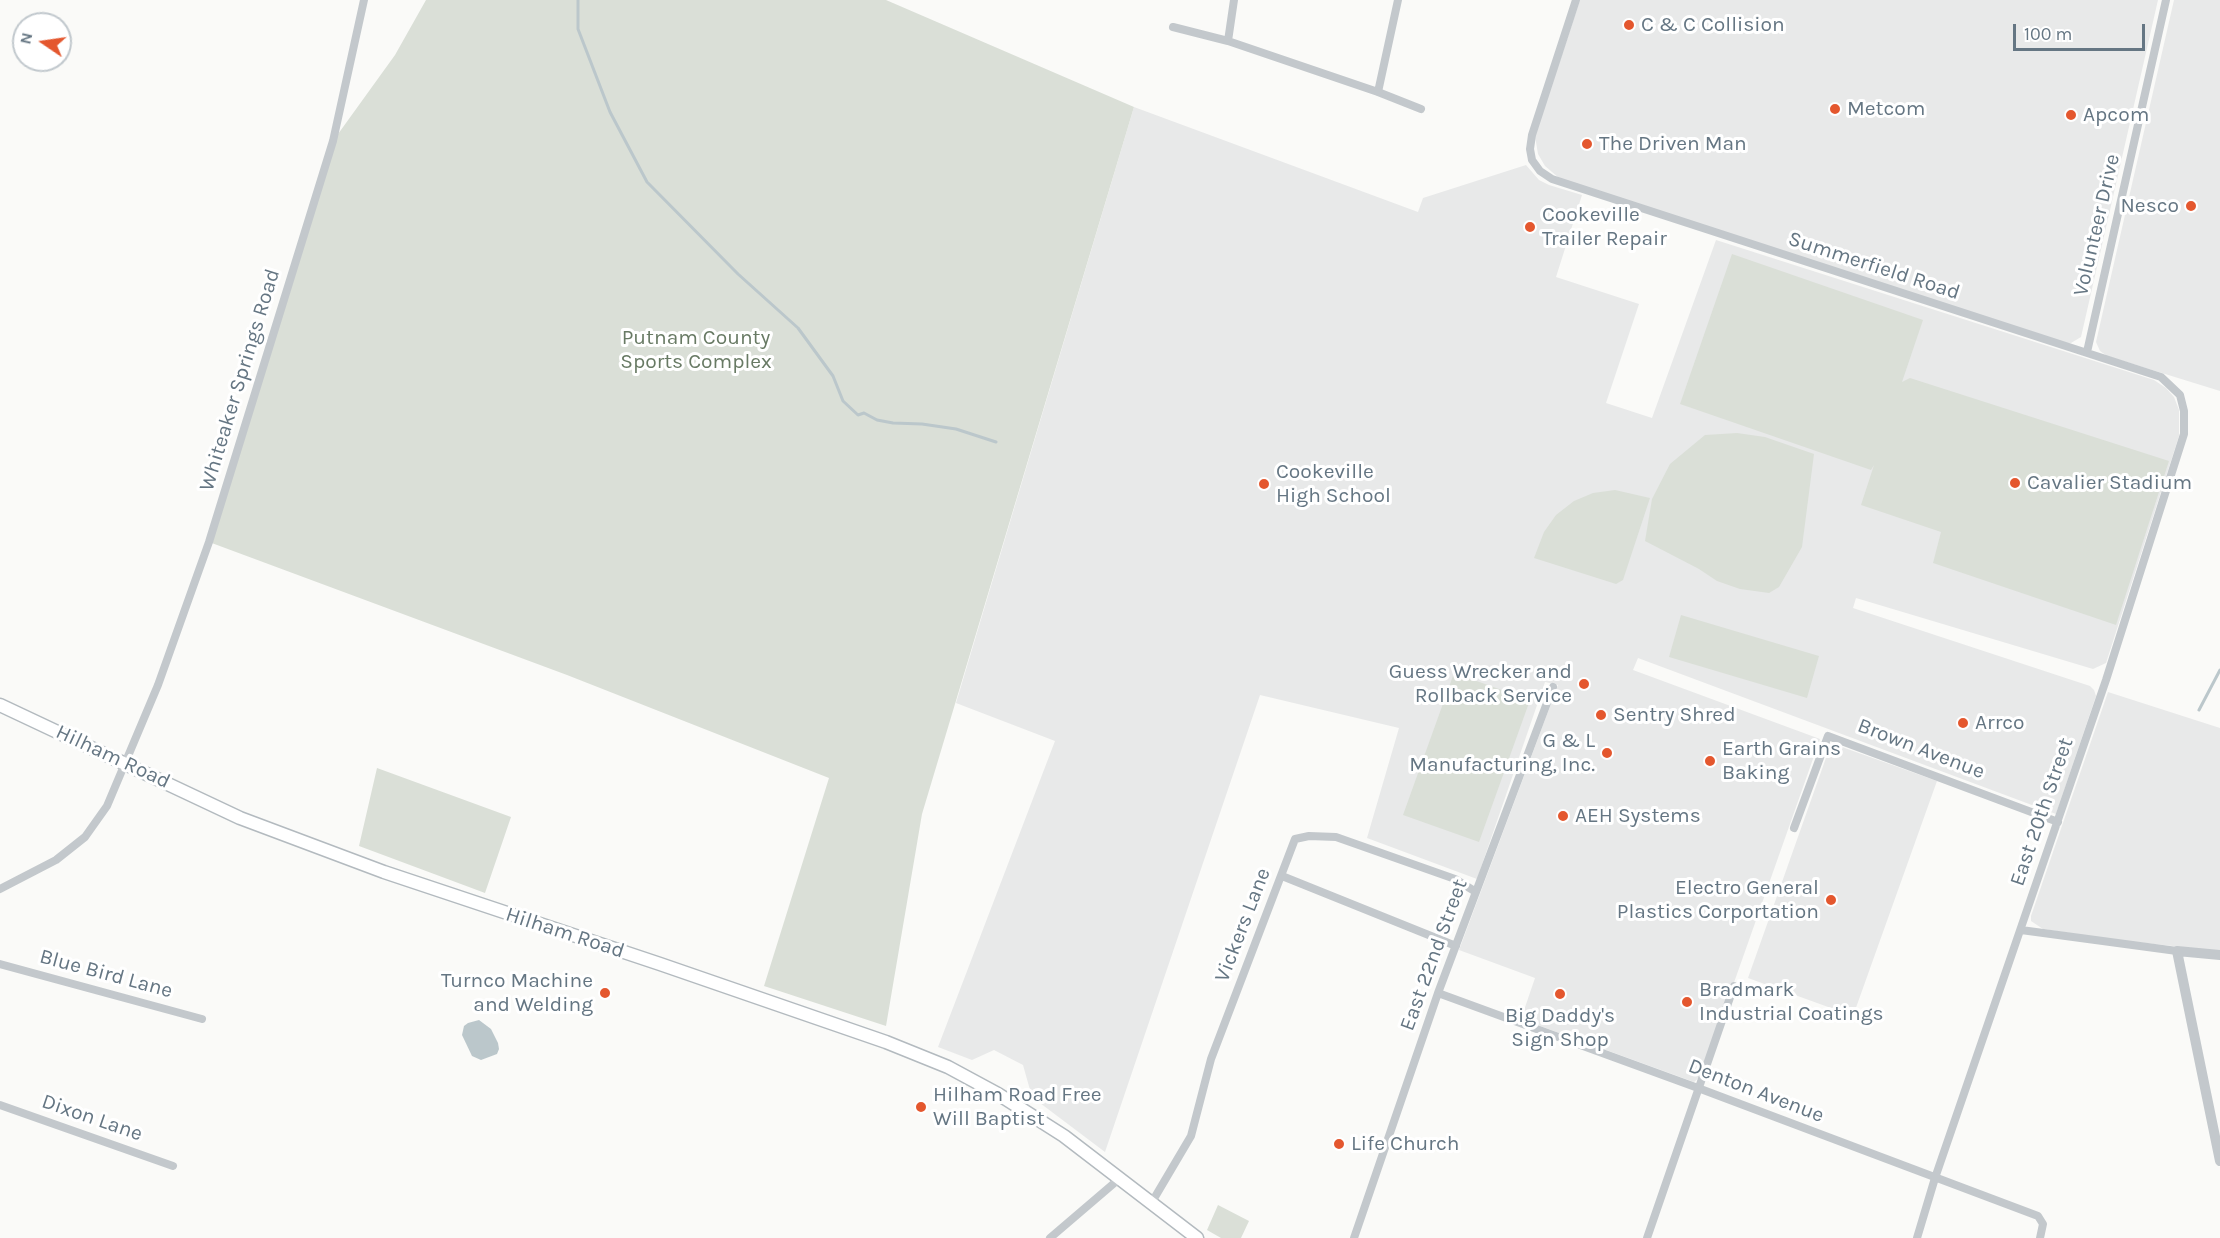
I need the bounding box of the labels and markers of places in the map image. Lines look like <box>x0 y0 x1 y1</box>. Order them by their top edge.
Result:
place label: C & C Collision <box>1641 12 1785 38</box>
marker: C & C Collision <box>1622 18 1636 32</box>
place label: Metcom <box>1847 96 1925 122</box>
marker: Metcom <box>1828 102 1842 116</box>
place label: Apcom <box>2083 102 2149 128</box>
marker: Apcom <box>2064 108 2078 122</box>
place label: The Driven Man <box>1599 131 1747 157</box>
marker: The Driven Man <box>1580 137 1594 151</box>
place label: Nesco <box>2121 193 2179 219</box>
marker: Nesco <box>2184 199 2198 213</box>
place label: Cookeville Trailer Repair <box>1542 202 1667 252</box>
marker: Cookeville Trailer Repair <box>1523 220 1537 234</box>
place label: Cookeville High School <box>1276 459 1391 509</box>
place label: Cavalier Stadium <box>2027 470 2192 496</box>
marker: Cavalier Stadium <box>2008 476 2022 490</box>
marker: Cookeville High School <box>1257 477 1271 491</box>
place label: Guess Wrecker and Rollback Service <box>1389 659 1572 709</box>
marker: Guess Wrecker and Rollback Service <box>1577 677 1591 691</box>
place label: Sentry Shred <box>1613 702 1736 728</box>
marker: Sentry Shred <box>1594 708 1608 722</box>
place label: Arrco <box>1975 710 2025 736</box>
marker: Arrco <box>1956 716 1970 730</box>
place label: G & L Manufacturing, Inc. <box>1409 728 1595 778</box>
place label: Earth Grains Baking <box>1722 736 1841 786</box>
marker: G & L Manufacturing, Inc. <box>1600 746 1614 760</box>
marker: Earth Grains Baking <box>1703 754 1717 768</box>
place label: AEH Systems <box>1575 803 1701 829</box>
marker: AEH Systems <box>1556 809 1570 823</box>
place label: Electro General Plastics Corportation <box>1617 875 1819 925</box>
marker: Electro General Plastics Corportation <box>1824 893 1838 907</box>
place label: Turnco Machine and Welding <box>441 968 593 1018</box>
place label: Bradmark Industrial Coatings <box>1699 977 1884 1027</box>
marker: Turnco Machine and Welding <box>598 986 612 1000</box>
marker: Big Daddy's Sign Shop <box>1553 987 1567 1001</box>
marker: Bradmark Industrial Coatings <box>1680 995 1694 1009</box>
place label: Big Daddy's Sign Shop <box>1505 1003 1615 1053</box>
place label: Hilham Road Free Will Baptist <box>933 1082 1102 1132</box>
marker: Hilham Road Free Will Baptist <box>914 1100 928 1114</box>
place label: Life Church <box>1351 1131 1459 1157</box>
marker: Life Church <box>1332 1137 1346 1151</box>

